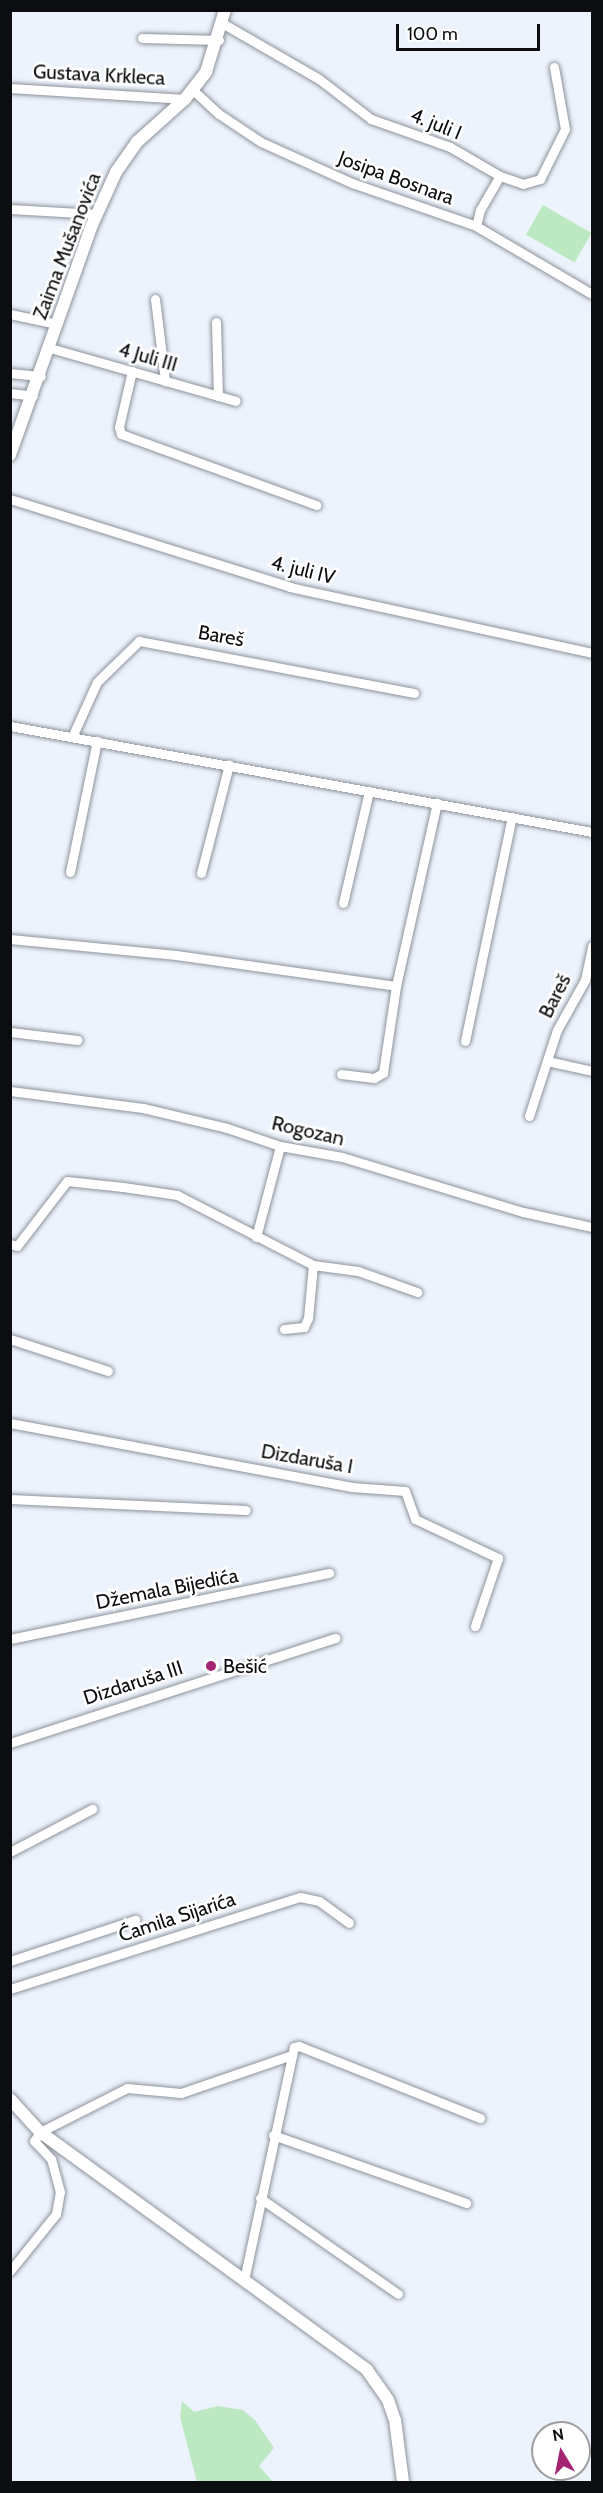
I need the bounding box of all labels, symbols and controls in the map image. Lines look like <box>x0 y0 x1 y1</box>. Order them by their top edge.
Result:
scale bar <box>399 12 543 50</box>
text: 100 m <box>407 23 458 45</box>
street label: Gustava Krkleca <box>32 60 166 90</box>
street label: 4. juli I <box>407 103 465 145</box>
street label: Josipa Bosnara <box>335 146 457 210</box>
street label: Zaima Mušanovića <box>28 169 106 323</box>
street label: 4 Juli III <box>116 337 180 377</box>
street label: 4. juli IV <box>268 550 338 590</box>
street label: Bareš <box>196 620 246 652</box>
street label: Bareš <box>534 970 576 1022</box>
street label: Rogozan <box>269 1111 347 1151</box>
street label: Dizdaruša I <box>259 1439 355 1479</box>
street label: Džemala Bijedića <box>94 1563 240 1615</box>
place label: Bešić <box>223 1654 267 1678</box>
street label: Dizdaruša III <box>80 1656 186 1710</box>
marker: Bešić <box>204 1659 218 1673</box>
street label: Ćamila Sijarića <box>116 1887 238 1947</box>
north arrow <box>531 2421 591 2481</box>
text: N <box>551 2424 565 2445</box>

